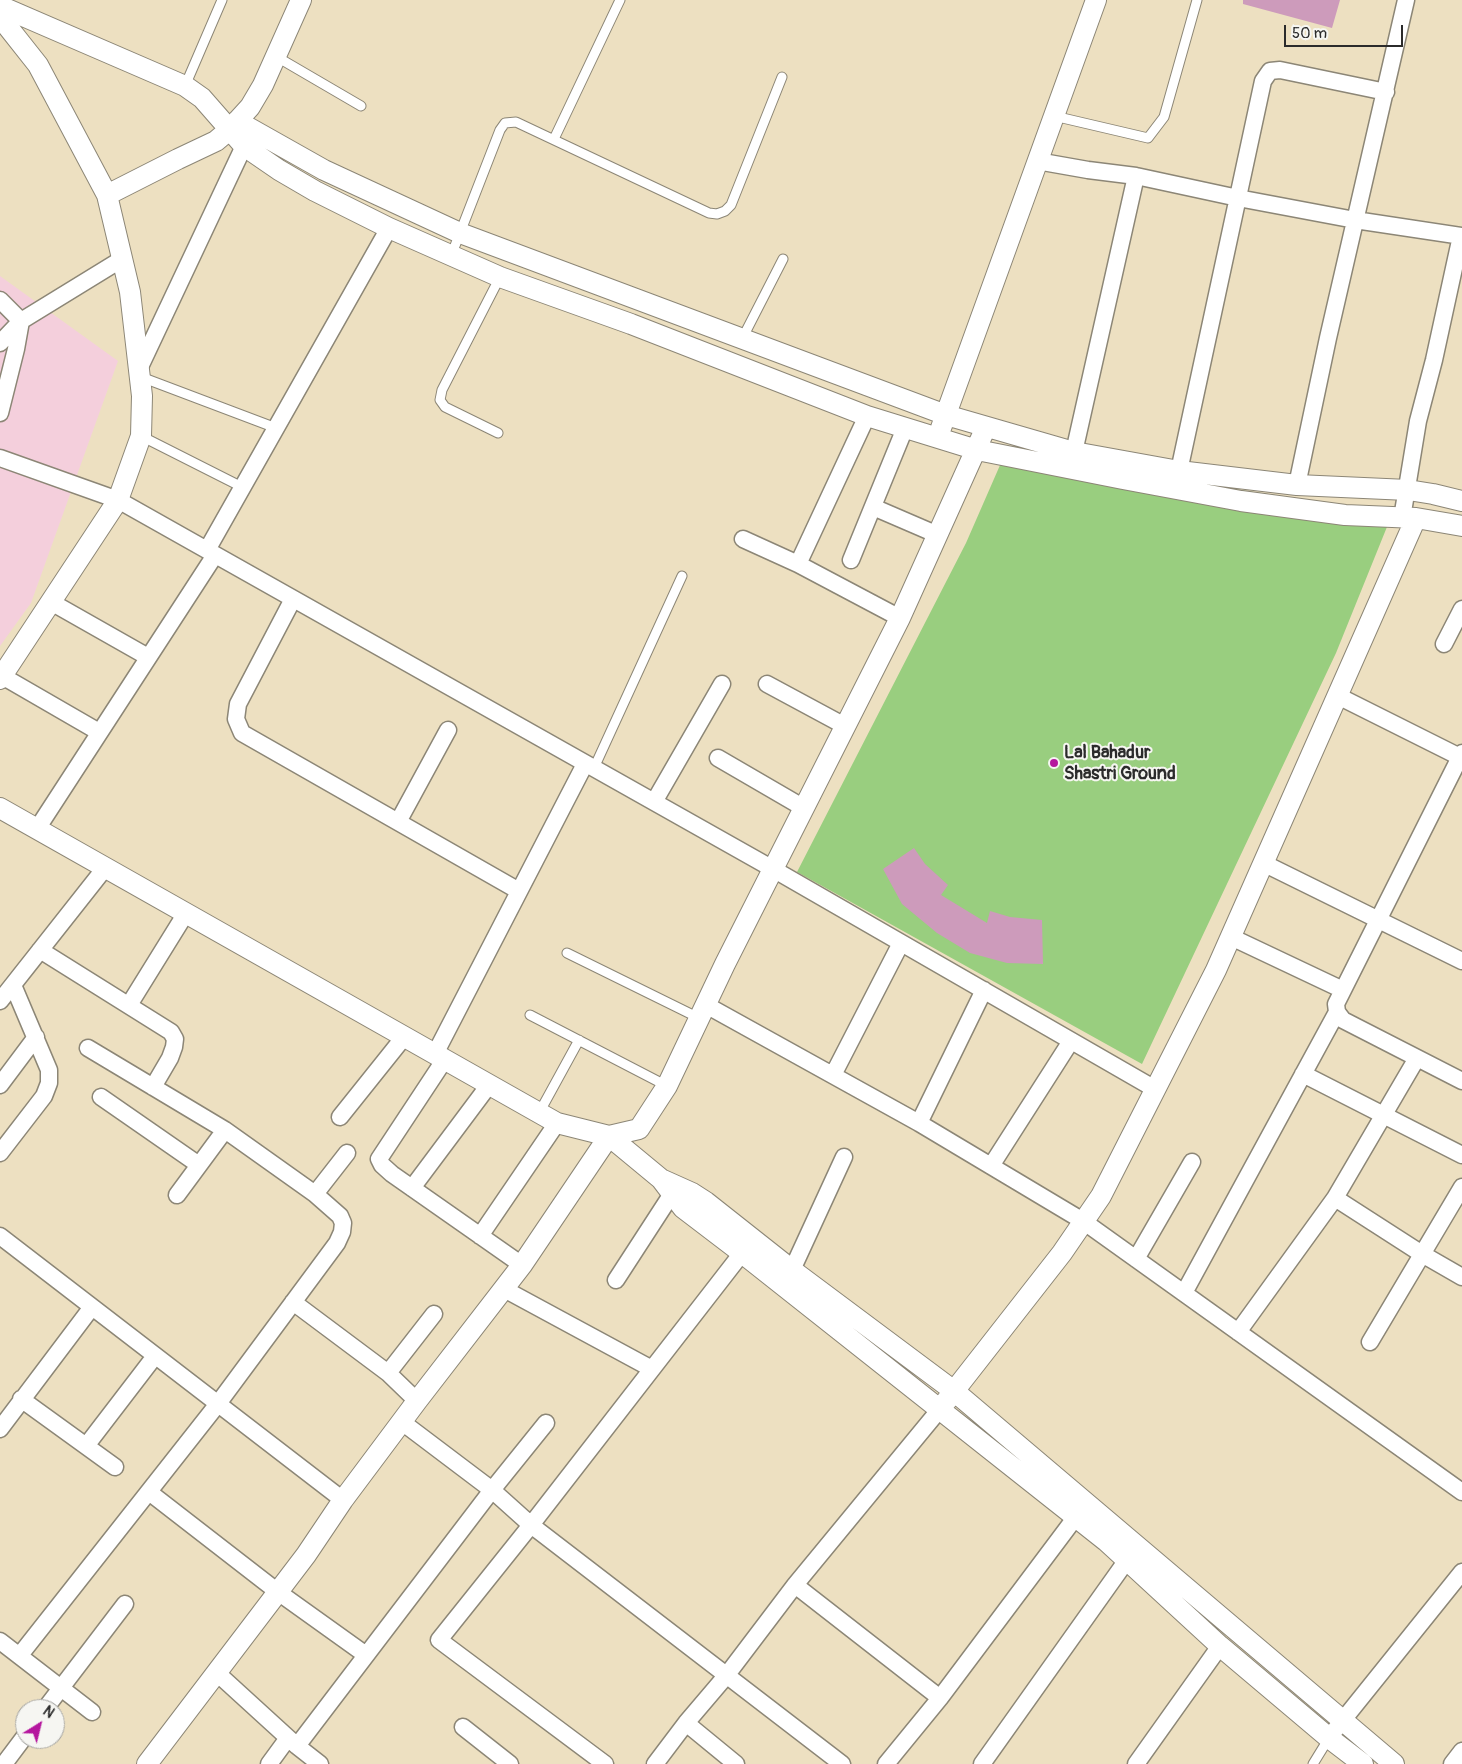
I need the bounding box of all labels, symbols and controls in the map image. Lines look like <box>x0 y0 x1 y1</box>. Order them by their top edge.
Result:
scale bar <box>1287 15 1406 47</box>
text: 50 m <box>1292 24 1327 43</box>
place label: Lal Bahadur Shastri Ground <box>1064 742 1176 784</box>
marker: Lal Bahadur Shastri Ground <box>1048 757 1060 769</box>
north arrow <box>15 1699 65 1749</box>
text: N <box>40 1703 57 1722</box>

